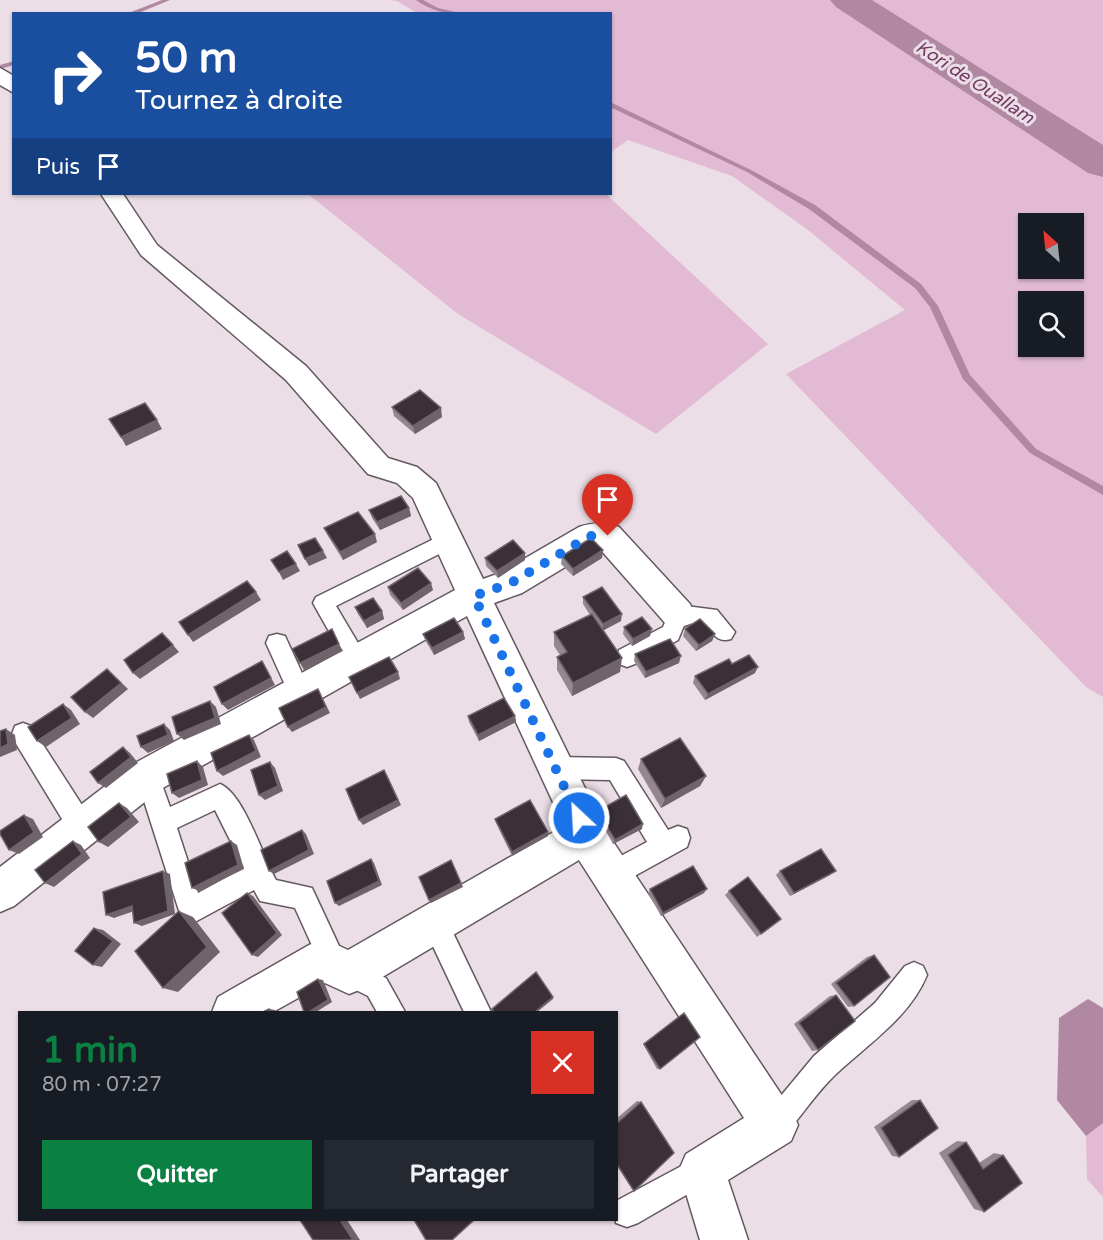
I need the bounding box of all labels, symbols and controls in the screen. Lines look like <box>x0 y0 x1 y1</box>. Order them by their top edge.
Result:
text: 50 m <box>135 33 237 84</box>
icon: right <box>36 36 114 114</box>
water label: Kori de Ouallam <box>912 36 1039 129</box>
text: Tournez à droite <box>135 84 343 117</box>
icon: arrive <box>92 150 125 183</box>
text: Puis <box>36 154 80 180</box>
north arrow <box>1018 213 1084 279</box>
map controls <box>1018 213 1084 357</box>
button: search <box>1018 291 1084 357</box>
pin <box>582 474 633 536</box>
icon: arrive <box>591 483 624 516</box>
position arrow <box>547 786 611 850</box>
text: 1 min <box>42 1029 138 1072</box>
button: close <box>531 1031 594 1094</box>
text: 80 m · 07:27 <box>42 1073 162 1097</box>
button: Quitter <box>42 1140 312 1209</box>
button: Partager <box>324 1140 594 1209</box>

